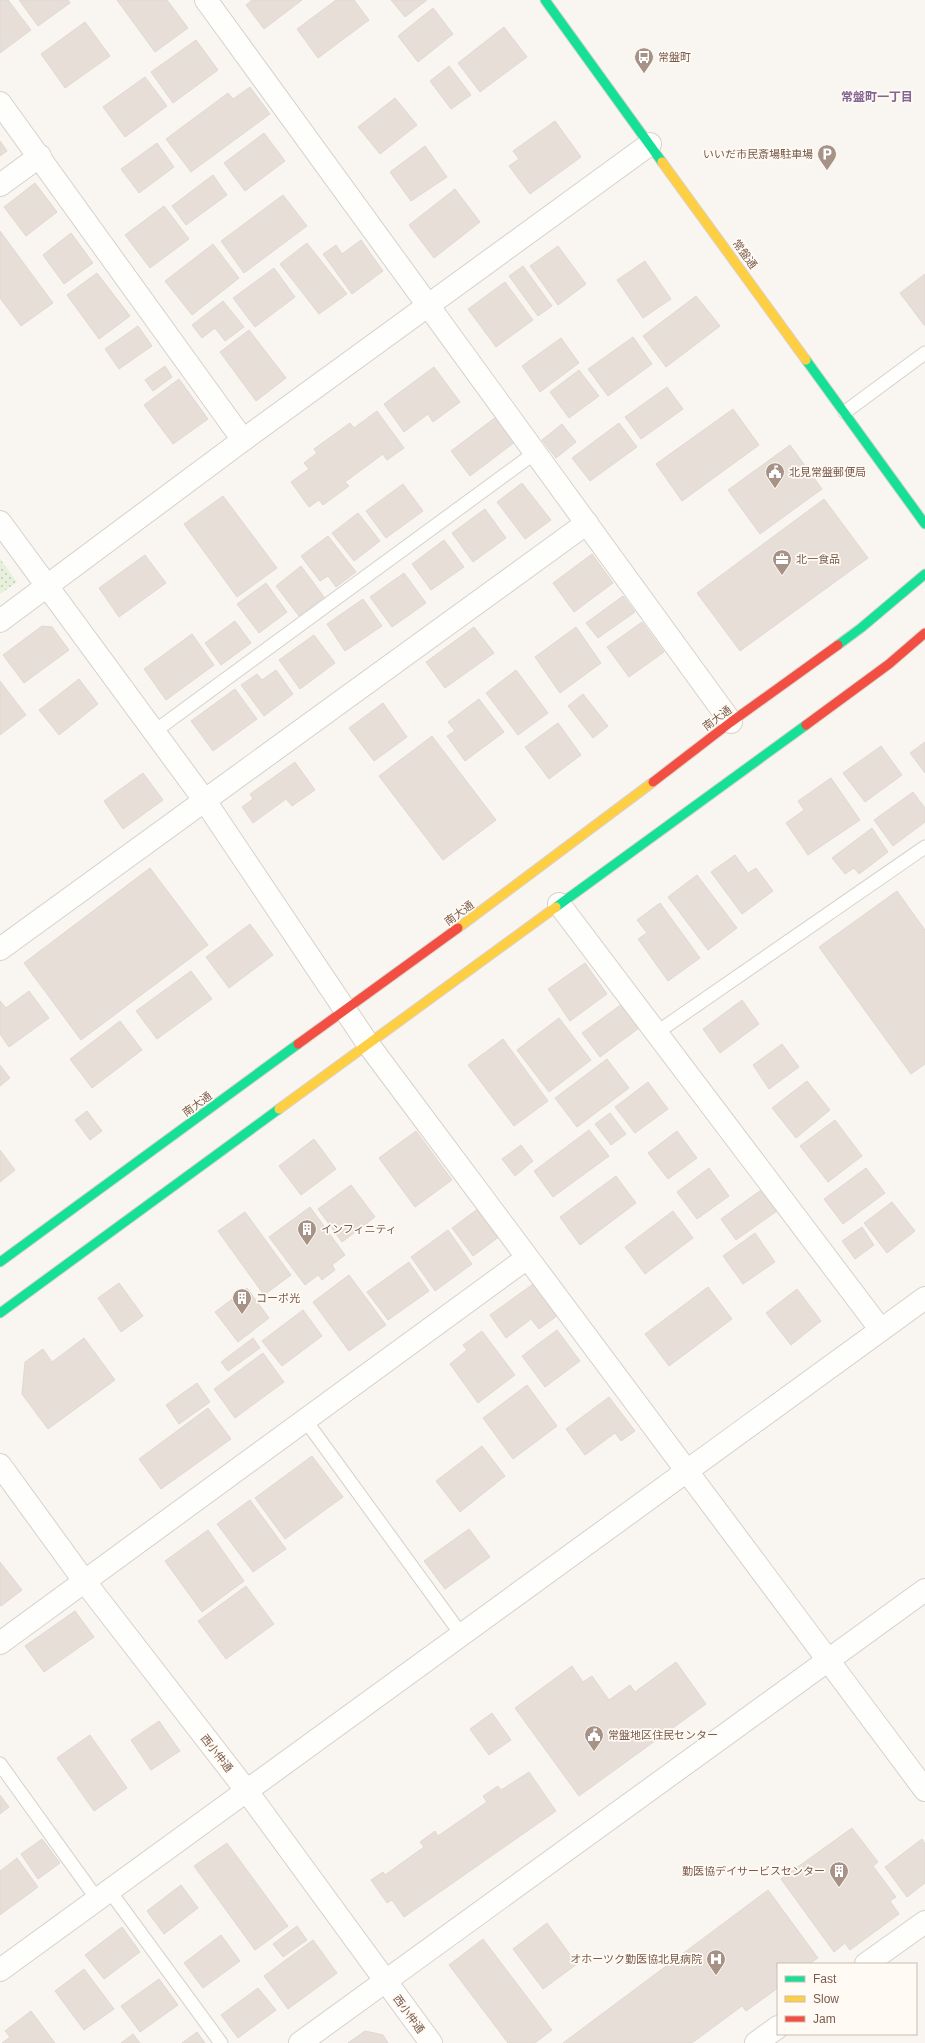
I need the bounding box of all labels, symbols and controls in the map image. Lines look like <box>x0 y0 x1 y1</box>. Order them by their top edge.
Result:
bus stop icon: 常盤町 <box>633 46 655 74</box>
place label: 常盤町 <box>658 51 691 63</box>
district label: 常盤町一丁目 <box>841 90 913 104</box>
parking icon: いいだ市民斎場駐車場 <box>816 143 838 171</box>
place label: いいだ市民斎場駐車場 <box>703 148 813 160</box>
street label: 常盤通 <box>730 237 760 271</box>
public building icon: 北見常盤郵便局 <box>764 461 786 489</box>
place label: 北見常盤郵便局 <box>789 466 866 478</box>
office icon: 北一食品 <box>771 548 793 576</box>
place label: 北一食品 <box>796 553 840 565</box>
street label: 南大通 <box>700 703 734 733</box>
street label: 南大通 <box>442 898 476 928</box>
street label: 南大通 <box>180 1089 214 1119</box>
building icon: インフィニティ <box>296 1218 318 1246</box>
place label: インフィニティ <box>321 1223 397 1235</box>
building icon: コーポ光 <box>231 1287 253 1315</box>
place label: コーポ光 <box>256 1292 300 1304</box>
public building icon: 常盤地区住民センター <box>583 1724 605 1752</box>
place label: 常盤地区住民センター <box>608 1729 718 1741</box>
street label: 西小仲通 <box>199 1732 235 1774</box>
building icon: 勤医協デイサービスセンター <box>828 1860 850 1888</box>
place label: 勤医協デイサービスセンター <box>682 1865 825 1877</box>
hospital icon: オホーツク勤医協北見病院 <box>705 1948 727 1976</box>
place label: オホーツク勤医協北見病院 <box>570 1953 702 1965</box>
legend <box>777 1963 917 2035</box>
text: Fast <box>813 1972 837 1986</box>
text: Slow <box>813 1992 839 2006</box>
street label: 西小仲通 <box>391 1993 427 2035</box>
text: Jam <box>813 2012 836 2026</box>

